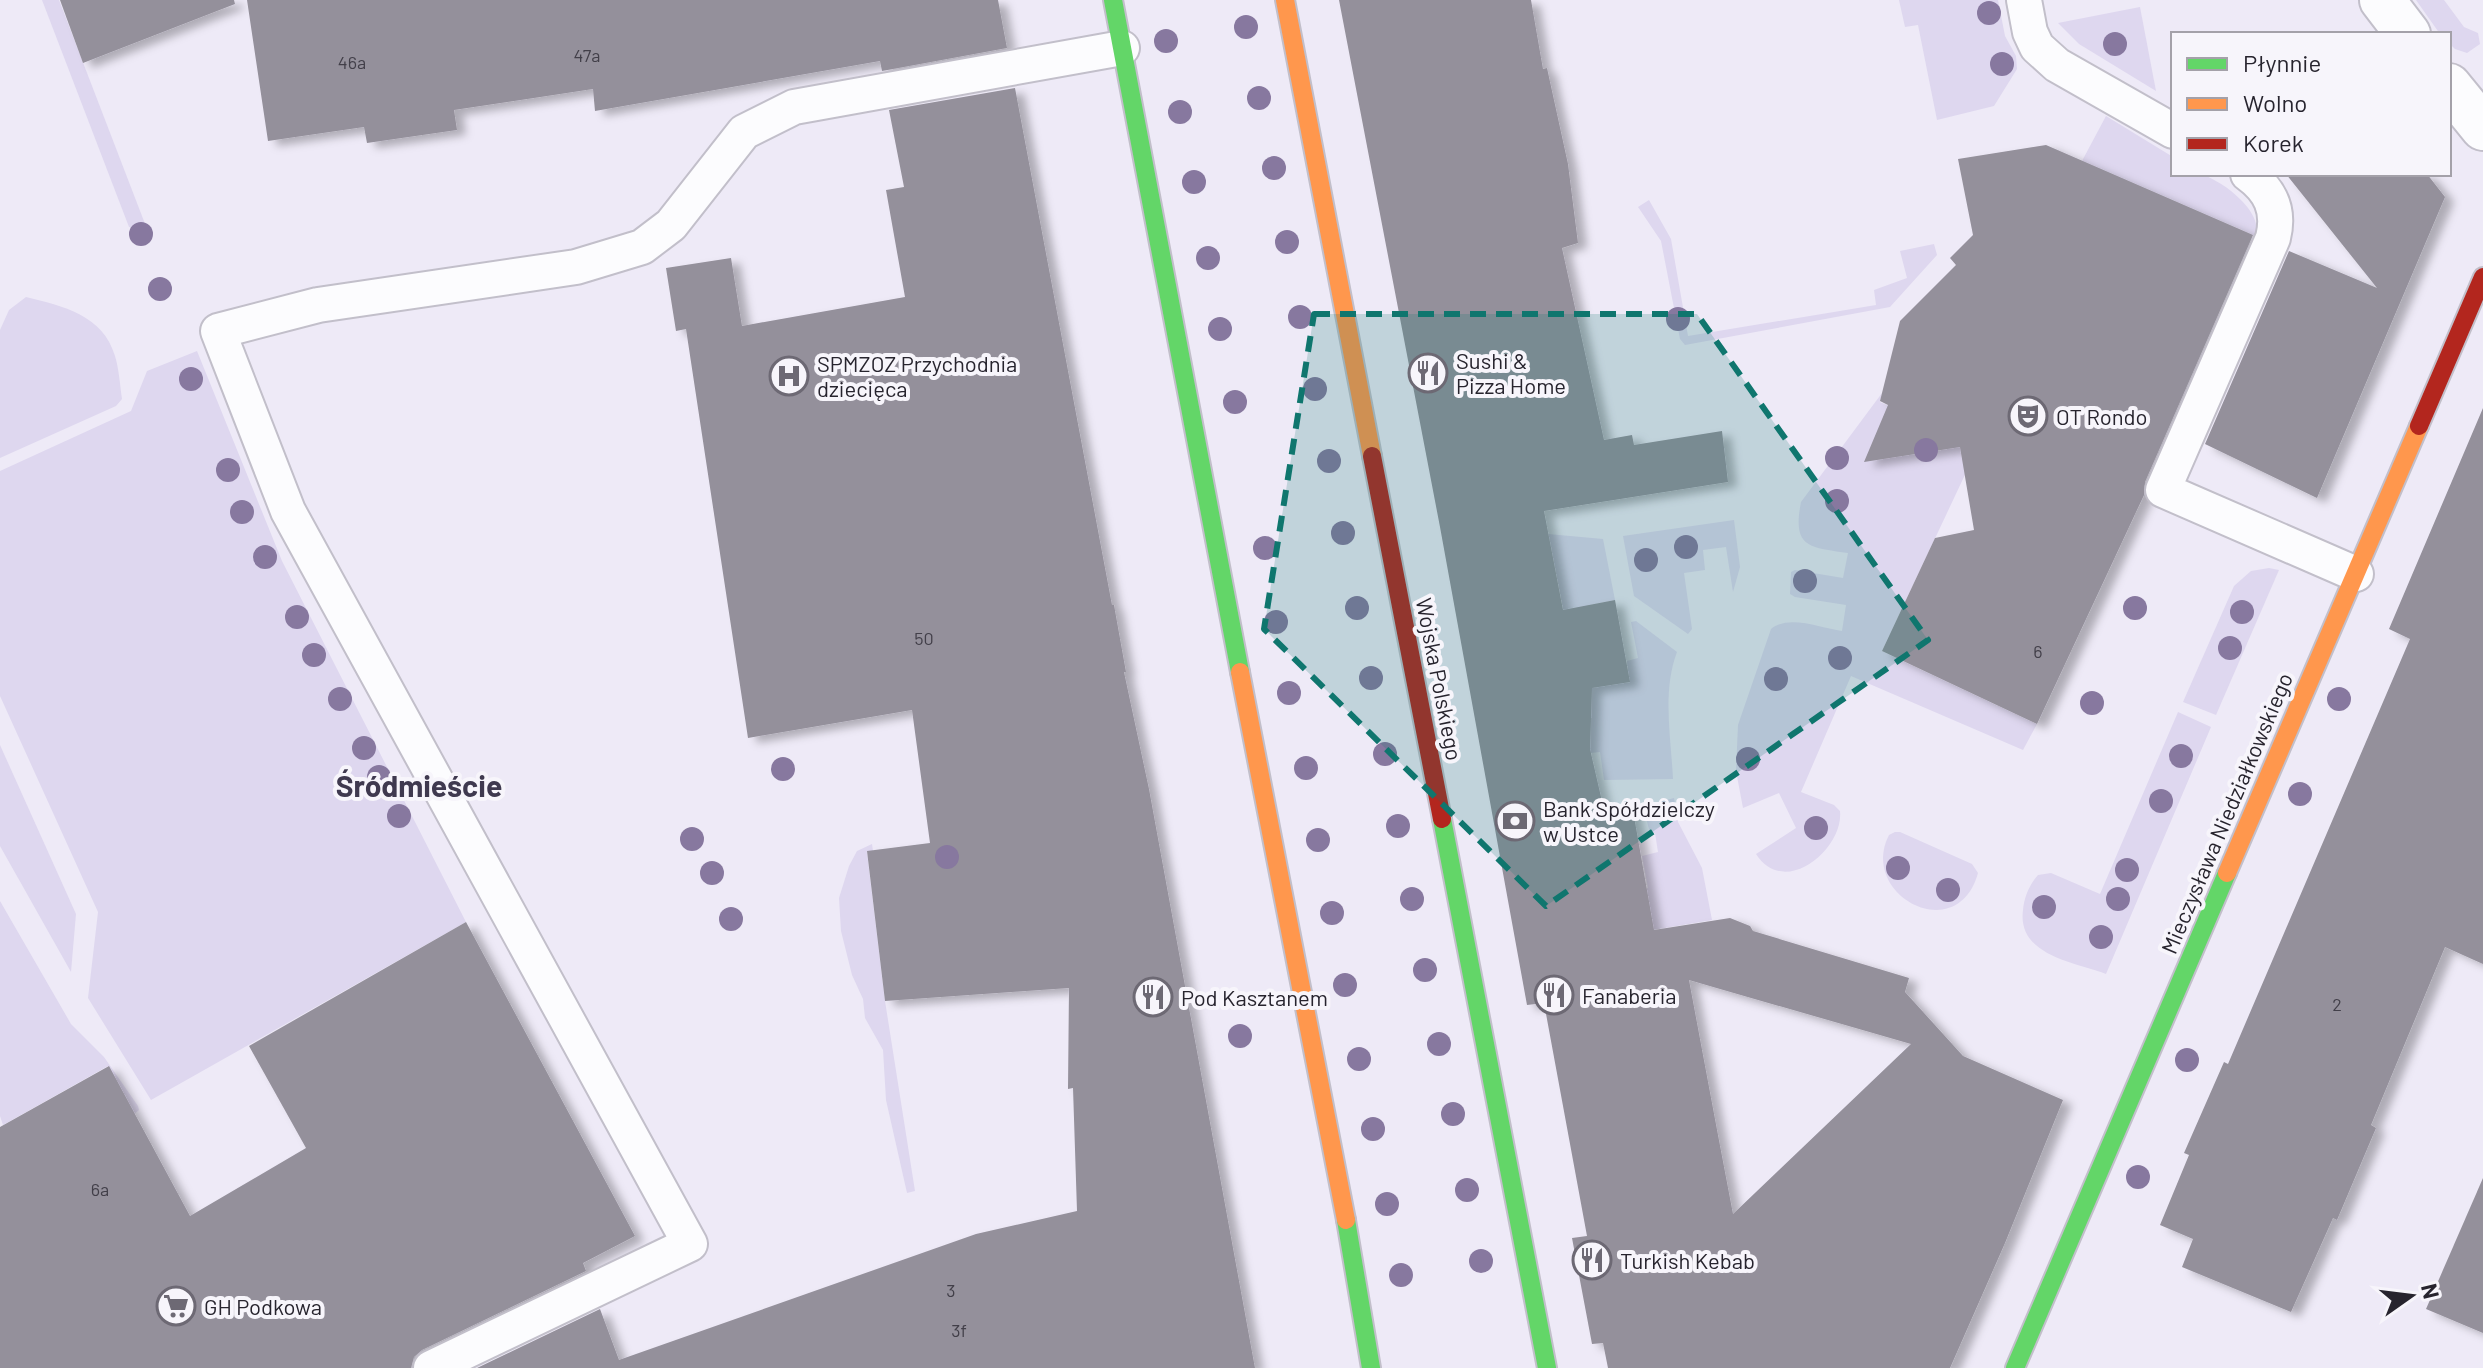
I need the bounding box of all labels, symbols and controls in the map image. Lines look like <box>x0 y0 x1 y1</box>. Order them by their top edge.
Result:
legend <box>2171 32 2451 176</box>
house number: 47a <box>573 44 601 66</box>
text: Płynnie <box>2243 48 2321 77</box>
house number: 46a <box>338 51 366 73</box>
text: Wolno <box>2243 88 2307 117</box>
text: Korek <box>2243 128 2304 157</box>
place label: Sushi & Pizza Home <box>1456 347 1566 398</box>
place label: SPMZOZ Przychodnia dziecięca <box>817 350 1017 401</box>
restaurant icon: Sushi & Pizza Home <box>1407 352 1449 394</box>
hospital icon: SPMZOZ Przychodnia dziecięca <box>768 355 810 397</box>
theatre icon: OT Rondo <box>2007 395 2049 437</box>
place label: OT Rondo <box>2056 403 2148 429</box>
street label: Wojska Polskiego <box>1411 596 1469 762</box>
house number: 50 <box>914 627 934 649</box>
house number: 6 <box>2033 640 2043 662</box>
street label: Mieczysława Niedziałkowskiego <box>2155 669 2297 957</box>
district label: Śródmieście <box>336 767 502 803</box>
place label: Bank Spółdzielczy w Ustce <box>1543 795 1715 846</box>
bank icon: Bank Spółdzielczy w Ustce <box>1494 800 1536 842</box>
restaurant icon: Fanaberia <box>1533 974 1575 1016</box>
restaurant icon: Pod Kasztanem <box>1132 976 1174 1018</box>
place label: Fanaberia <box>1582 982 1677 1008</box>
place label: Pod Kasztanem <box>1181 984 1328 1010</box>
house number: 2 <box>2332 993 2342 1015</box>
house number: 6a <box>91 1178 109 1200</box>
restaurant icon: Turkish Kebab <box>1571 1239 1613 1281</box>
place label: Turkish Kebab <box>1620 1247 1755 1273</box>
north arrow <box>2371 1256 2451 1336</box>
house number: 3 <box>946 1279 956 1301</box>
text: N <box>2417 1281 2446 1301</box>
supermarket icon: GH Podkowa <box>155 1285 197 1327</box>
place label: GH Podkowa <box>204 1293 322 1319</box>
house number: 3f <box>951 1319 967 1341</box>

